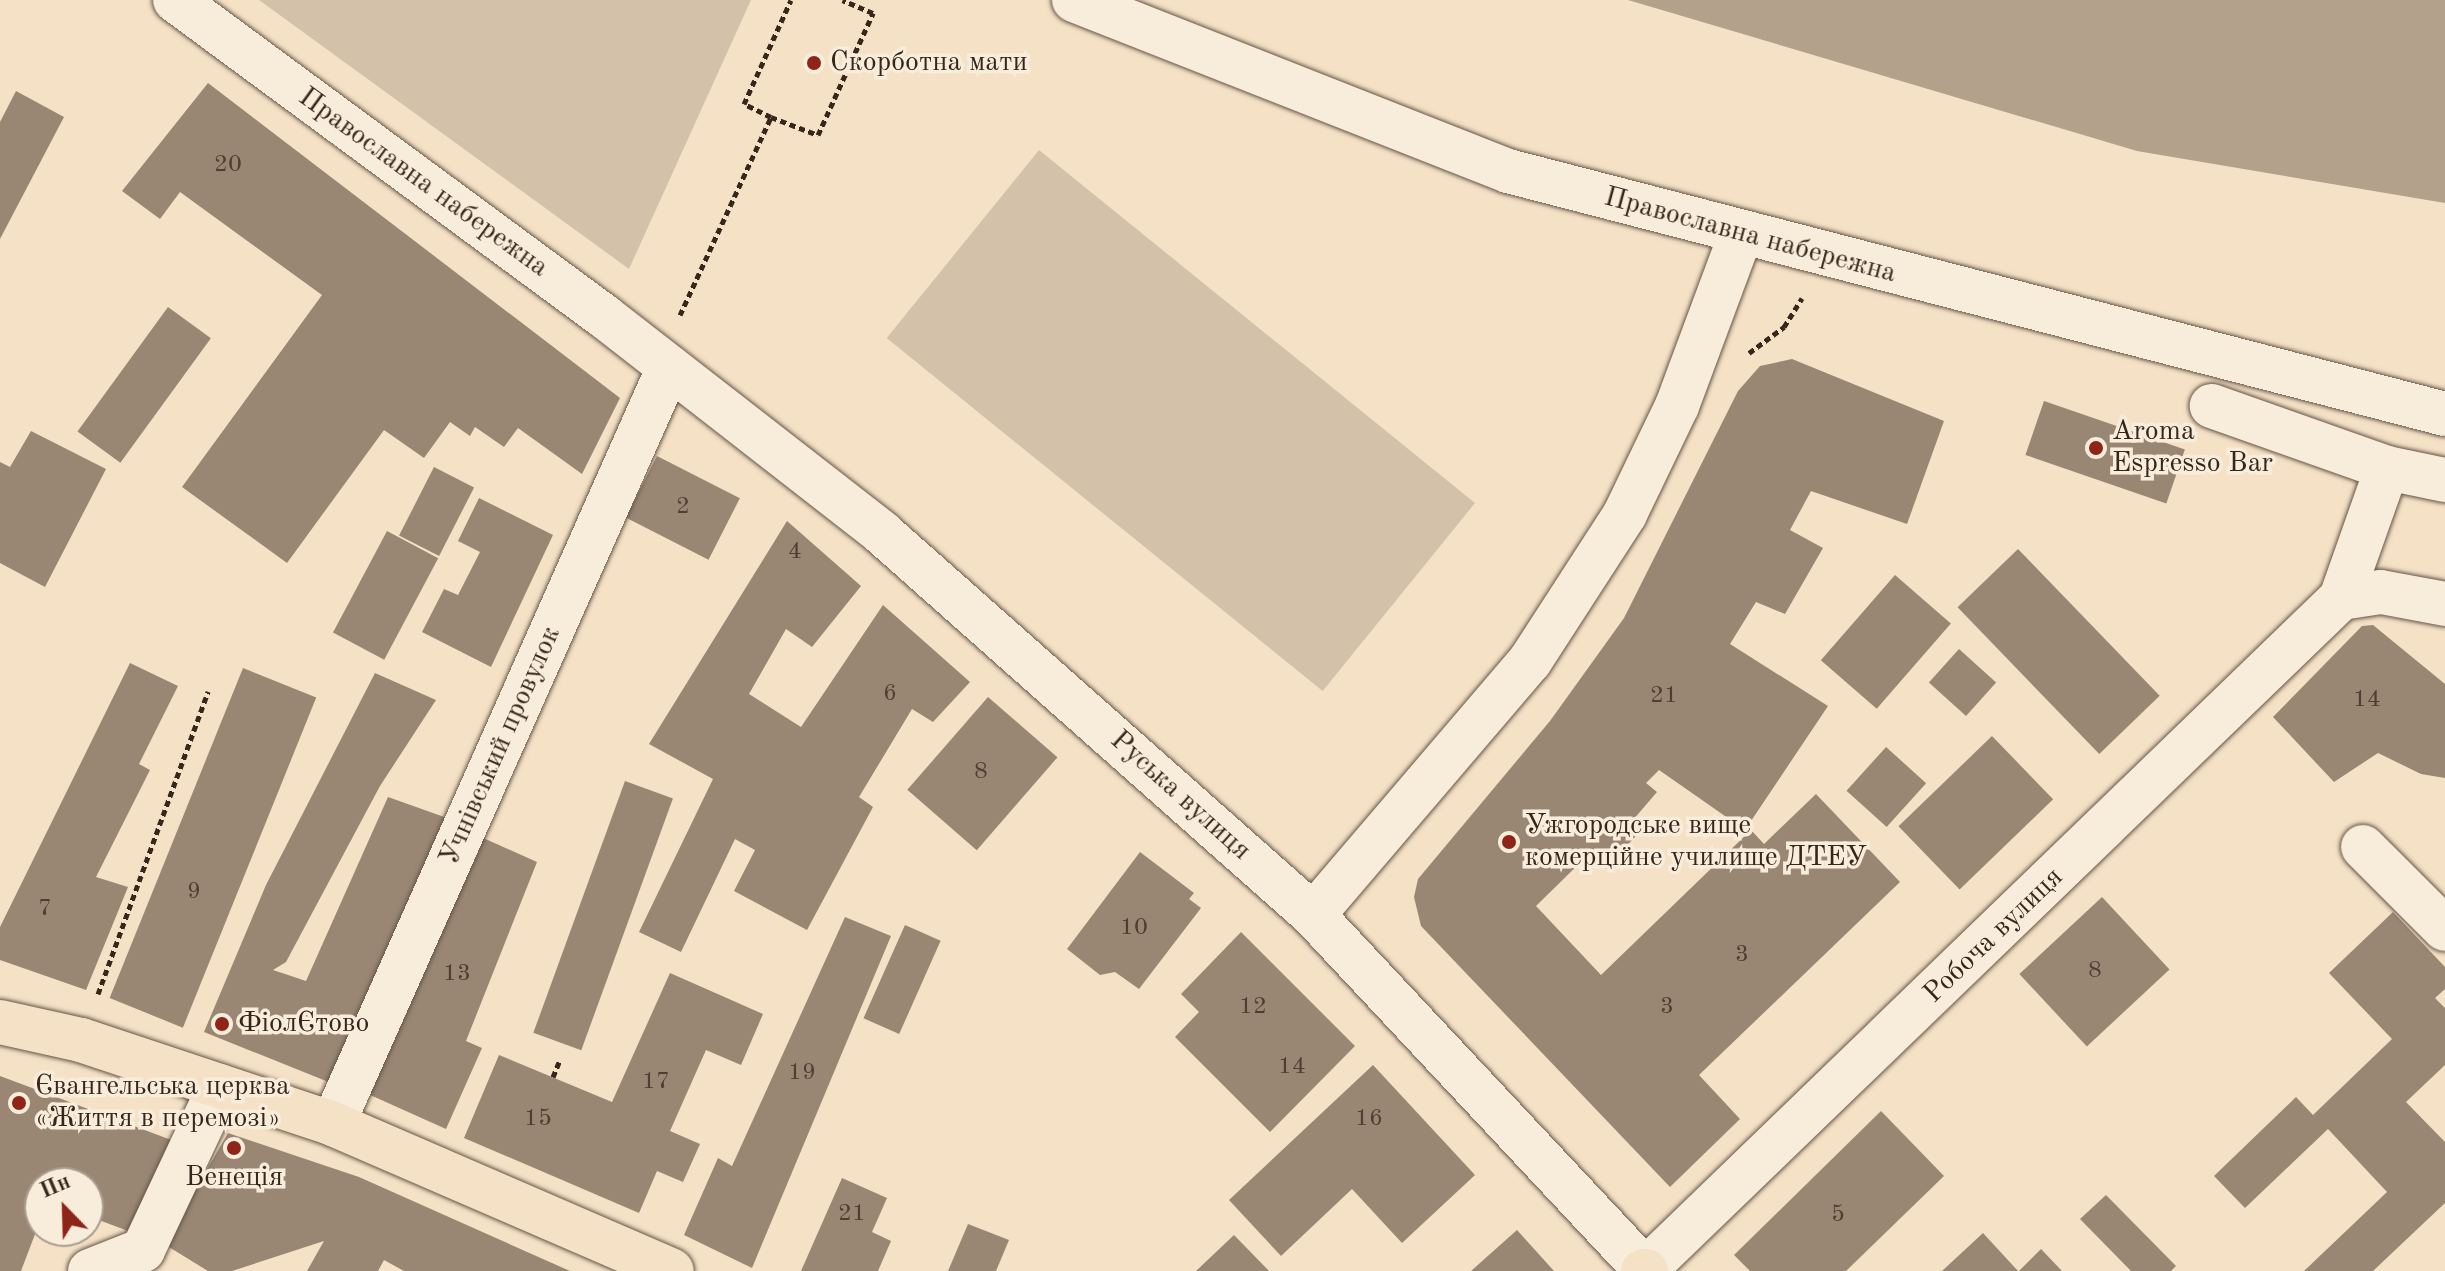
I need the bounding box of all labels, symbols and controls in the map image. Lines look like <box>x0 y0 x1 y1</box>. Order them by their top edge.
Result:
place label: Скорботна мати <box>830 46 1027 80</box>
marker: Скорботна мати <box>805 54 823 72</box>
street label: Православна набережна <box>291 81 555 285</box>
house number: 20 <box>214 152 242 180</box>
street label: Православна набережна <box>1600 181 1900 291</box>
place label: Aroma Espresso Bar <box>2112 415 2273 481</box>
marker: Aroma Espresso Bar <box>2087 439 2105 457</box>
house number: 2 <box>676 494 690 522</box>
house number: 4 <box>788 539 802 567</box>
street label: Учнівський провулок <box>433 621 569 871</box>
house number: 6 <box>883 681 897 709</box>
house number: 21 <box>1650 683 1678 711</box>
house number: 14 <box>2353 687 2381 715</box>
street label: Руська вулиця <box>1103 724 1257 868</box>
house number: 8 <box>974 759 988 787</box>
place label: Ужгородське вище комерційне училище ДТЕУ <box>1525 809 1867 875</box>
marker: Ужгородське вище комерційне училище ДТЕУ <box>1500 833 1518 851</box>
street label: Робоча вулиця <box>1917 861 2071 1011</box>
house number: 9 <box>187 879 201 907</box>
house number: 7 <box>38 896 52 924</box>
house number: 10 <box>1120 915 1148 943</box>
house number: 3 <box>1735 942 1749 970</box>
house number: 8 <box>2088 958 2102 986</box>
house number: 13 <box>443 961 471 989</box>
house number: 12 <box>1239 994 1267 1022</box>
house number: 3 <box>1660 994 1674 1022</box>
place label: ФіолЄтово <box>238 1007 369 1041</box>
marker: ФіолЄтово <box>213 1015 231 1033</box>
house number: 14 <box>1278 1054 1306 1082</box>
house number: 19 <box>788 1060 816 1088</box>
house number: 17 <box>642 1069 670 1097</box>
place label: Євангельська церква «Життя в перемозі» <box>35 1070 290 1136</box>
marker: Євангельська церква «Життя в перемозі» <box>10 1094 28 1112</box>
house number: 15 <box>524 1106 552 1134</box>
house number: 16 <box>1355 1106 1383 1134</box>
marker: Венеція <box>225 1139 243 1157</box>
place label: Венеція <box>185 1161 283 1195</box>
north arrow <box>24 1167 104 1247</box>
text: Пн <box>37 1171 74 1203</box>
house number: 21 <box>838 1201 866 1229</box>
house number: 5 <box>1831 1202 1845 1230</box>

